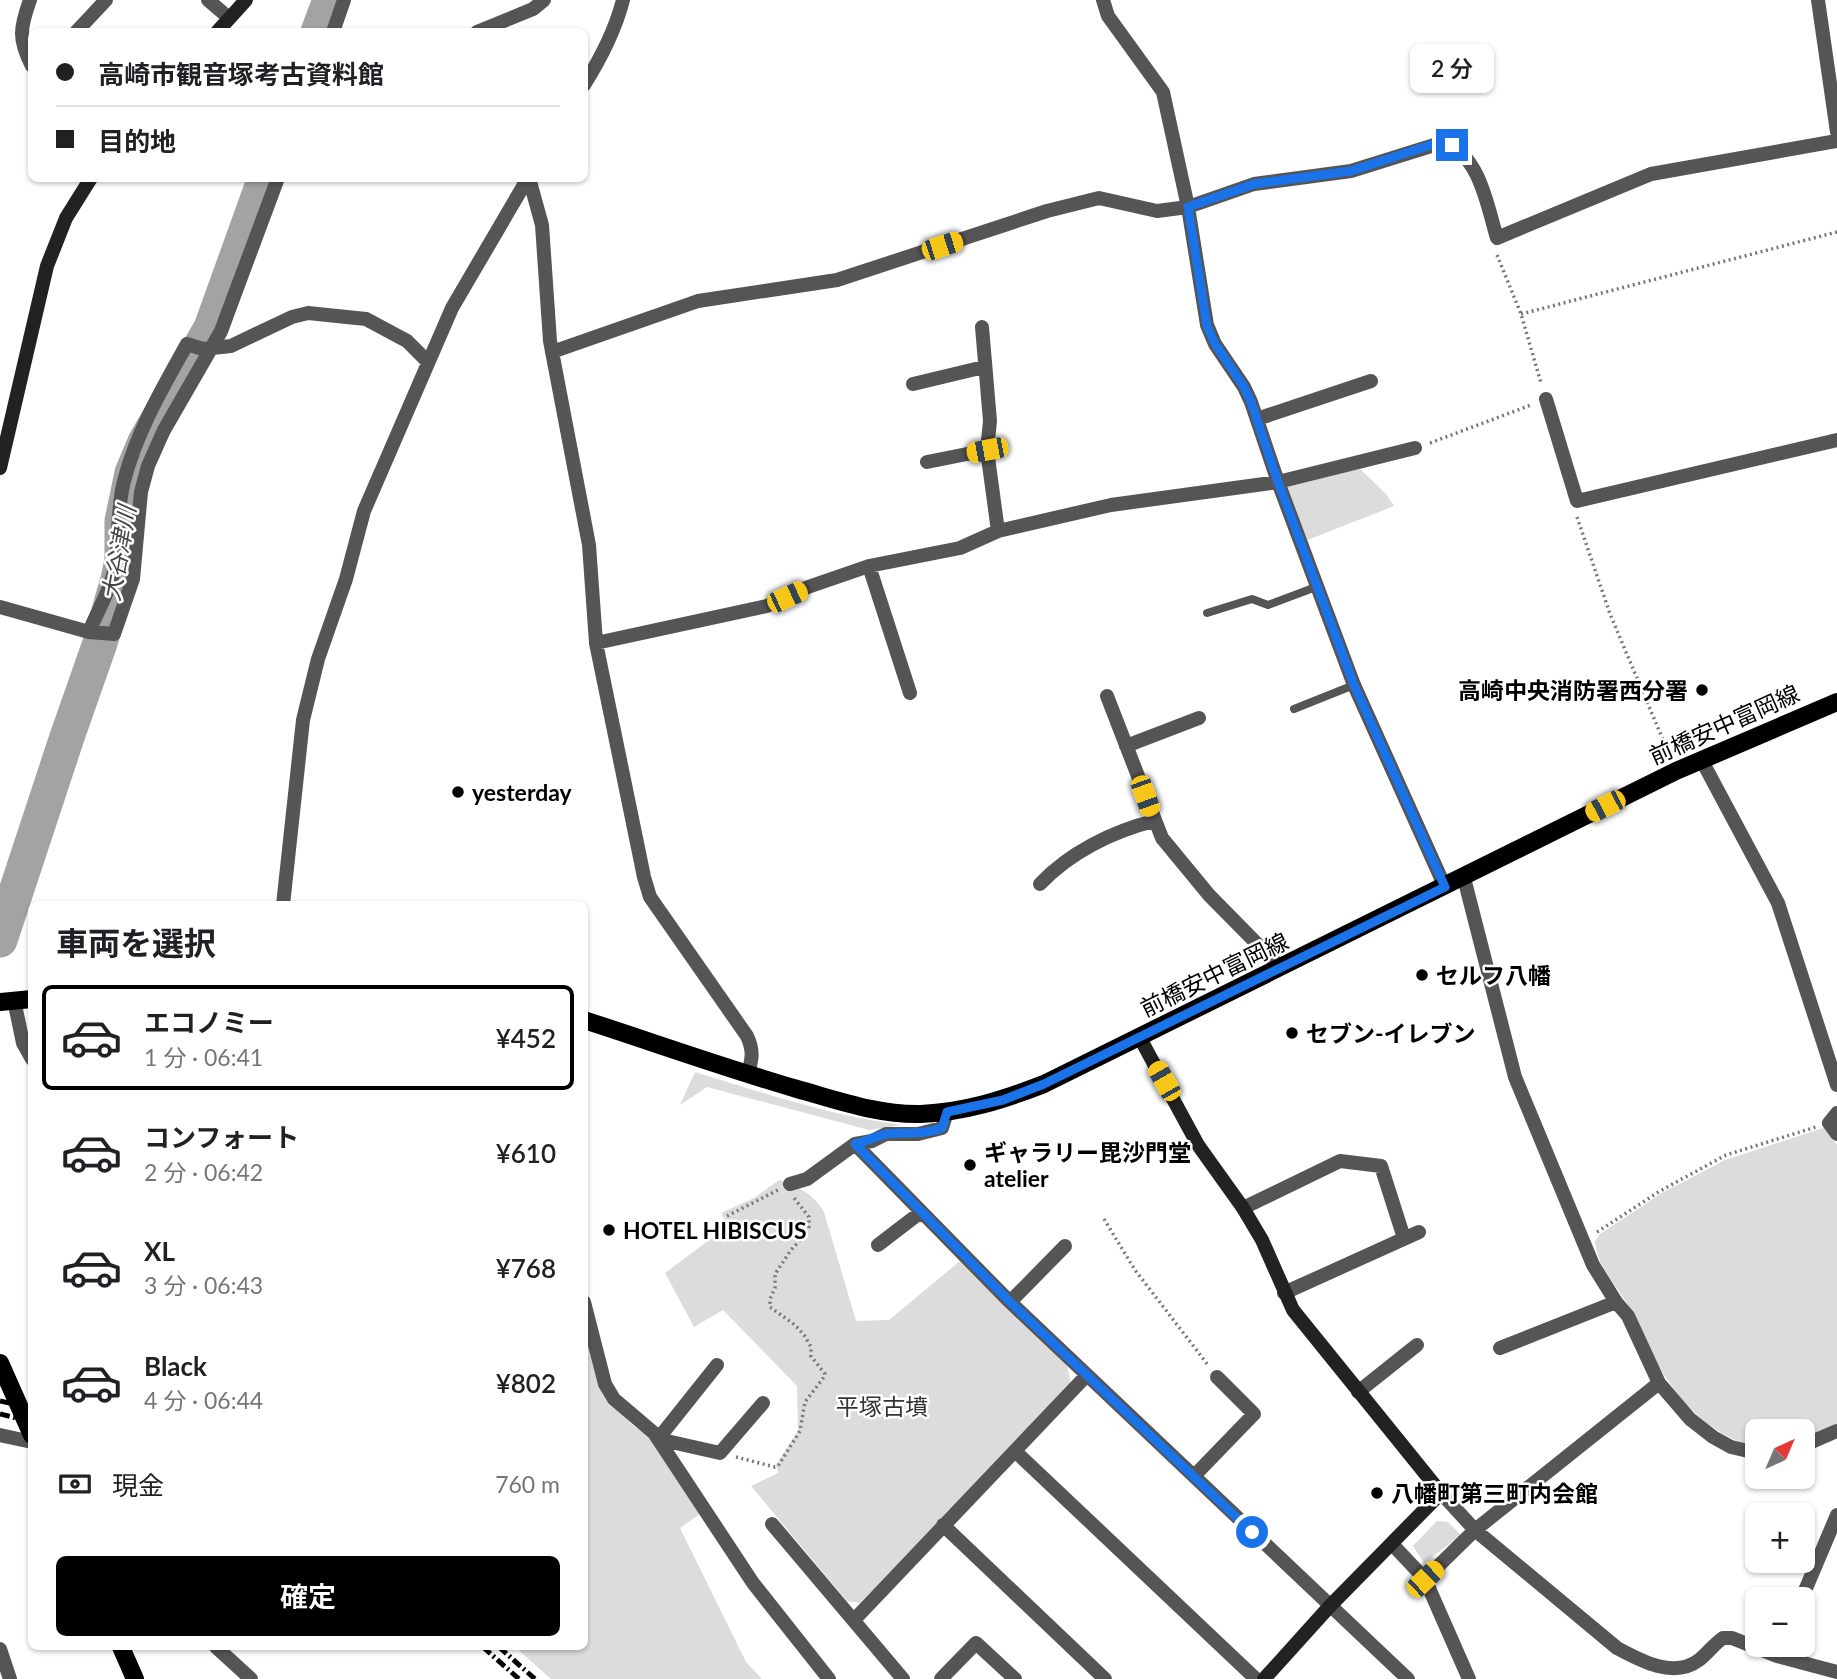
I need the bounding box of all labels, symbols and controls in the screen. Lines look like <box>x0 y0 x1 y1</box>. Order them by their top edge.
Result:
callout: 2 分 <box>1410 44 1494 92</box>
text: 2 分 <box>1431 54 1473 82</box>
text: 高崎市観音塚考古資料館 <box>98 58 384 90</box>
text: 目的地 <box>98 125 176 157</box>
route end <box>1436 129 1468 161</box>
car <box>919 230 966 262</box>
car <box>965 436 1010 464</box>
water label: 大谷津川 <box>95 500 141 603</box>
car <box>764 579 811 615</box>
place label: 高崎中央消防署西分署 <box>1458 676 1688 704</box>
street label: 前橋安中富岡線 <box>1645 678 1803 770</box>
marker: 高崎中央消防署西分署 <box>1694 682 1710 698</box>
car <box>1128 773 1163 819</box>
place label: yesterday <box>472 778 573 806</box>
marker: yesterday <box>450 784 466 800</box>
car <box>1582 787 1629 825</box>
text: 車両を選択 <box>56 923 216 962</box>
street label: 前橋安中富岡線 <box>1136 926 1292 1022</box>
place label: セルフ八幡 <box>1436 961 1551 989</box>
marker: セルフ八幡 <box>1414 967 1430 983</box>
icon: car <box>60 1006 123 1069</box>
text: エコノミー <box>144 1006 274 1038</box>
place label: セブン-イレブン <box>1306 1019 1476 1047</box>
text: ¥452 <box>496 1022 556 1054</box>
marker: セブン-イレブン <box>1284 1025 1300 1041</box>
text: 1 分 · 06:41 <box>144 1043 263 1071</box>
car <box>1145 1058 1184 1104</box>
icon: car <box>60 1121 123 1184</box>
text: コンフォート <box>144 1121 299 1153</box>
text: ¥610 <box>496 1137 556 1169</box>
place label: ギャラリー毘沙門堂 atelier <box>984 1138 1191 1192</box>
marker: ギャラリー毘沙門堂 atelier <box>962 1157 978 1173</box>
text: 2 分 · 06:42 <box>144 1158 263 1186</box>
place label: HOTEL HIBISCUS <box>623 1216 807 1244</box>
marker: HOTEL HIBISCUS <box>601 1222 617 1238</box>
text: XL <box>144 1235 175 1267</box>
icon: car <box>60 1236 123 1299</box>
text: ¥768 <box>496 1252 556 1284</box>
text: 3 分 · 06:43 <box>144 1271 263 1299</box>
text: Black <box>144 1350 207 1382</box>
icon: car <box>60 1351 123 1414</box>
text: ¥802 <box>496 1367 556 1399</box>
text: 4 分 · 06:44 <box>144 1386 263 1414</box>
park label: 平塚古墳 <box>836 1392 928 1420</box>
north arrow <box>1745 1419 1815 1489</box>
map controls <box>1745 1419 1815 1657</box>
icon: cash <box>56 1465 94 1503</box>
text: 現金 <box>112 1469 164 1501</box>
text: 760 m <box>495 1470 560 1498</box>
place label: 八幡町第三町内会館 <box>1391 1479 1598 1507</box>
marker: 八幡町第三町内会館 <box>1369 1485 1385 1501</box>
button: + <box>1745 1503 1815 1573</box>
route start <box>1236 1516 1268 1548</box>
button: 確定 <box>56 1556 560 1636</box>
car <box>1403 1557 1448 1601</box>
button: − <box>1745 1587 1815 1657</box>

